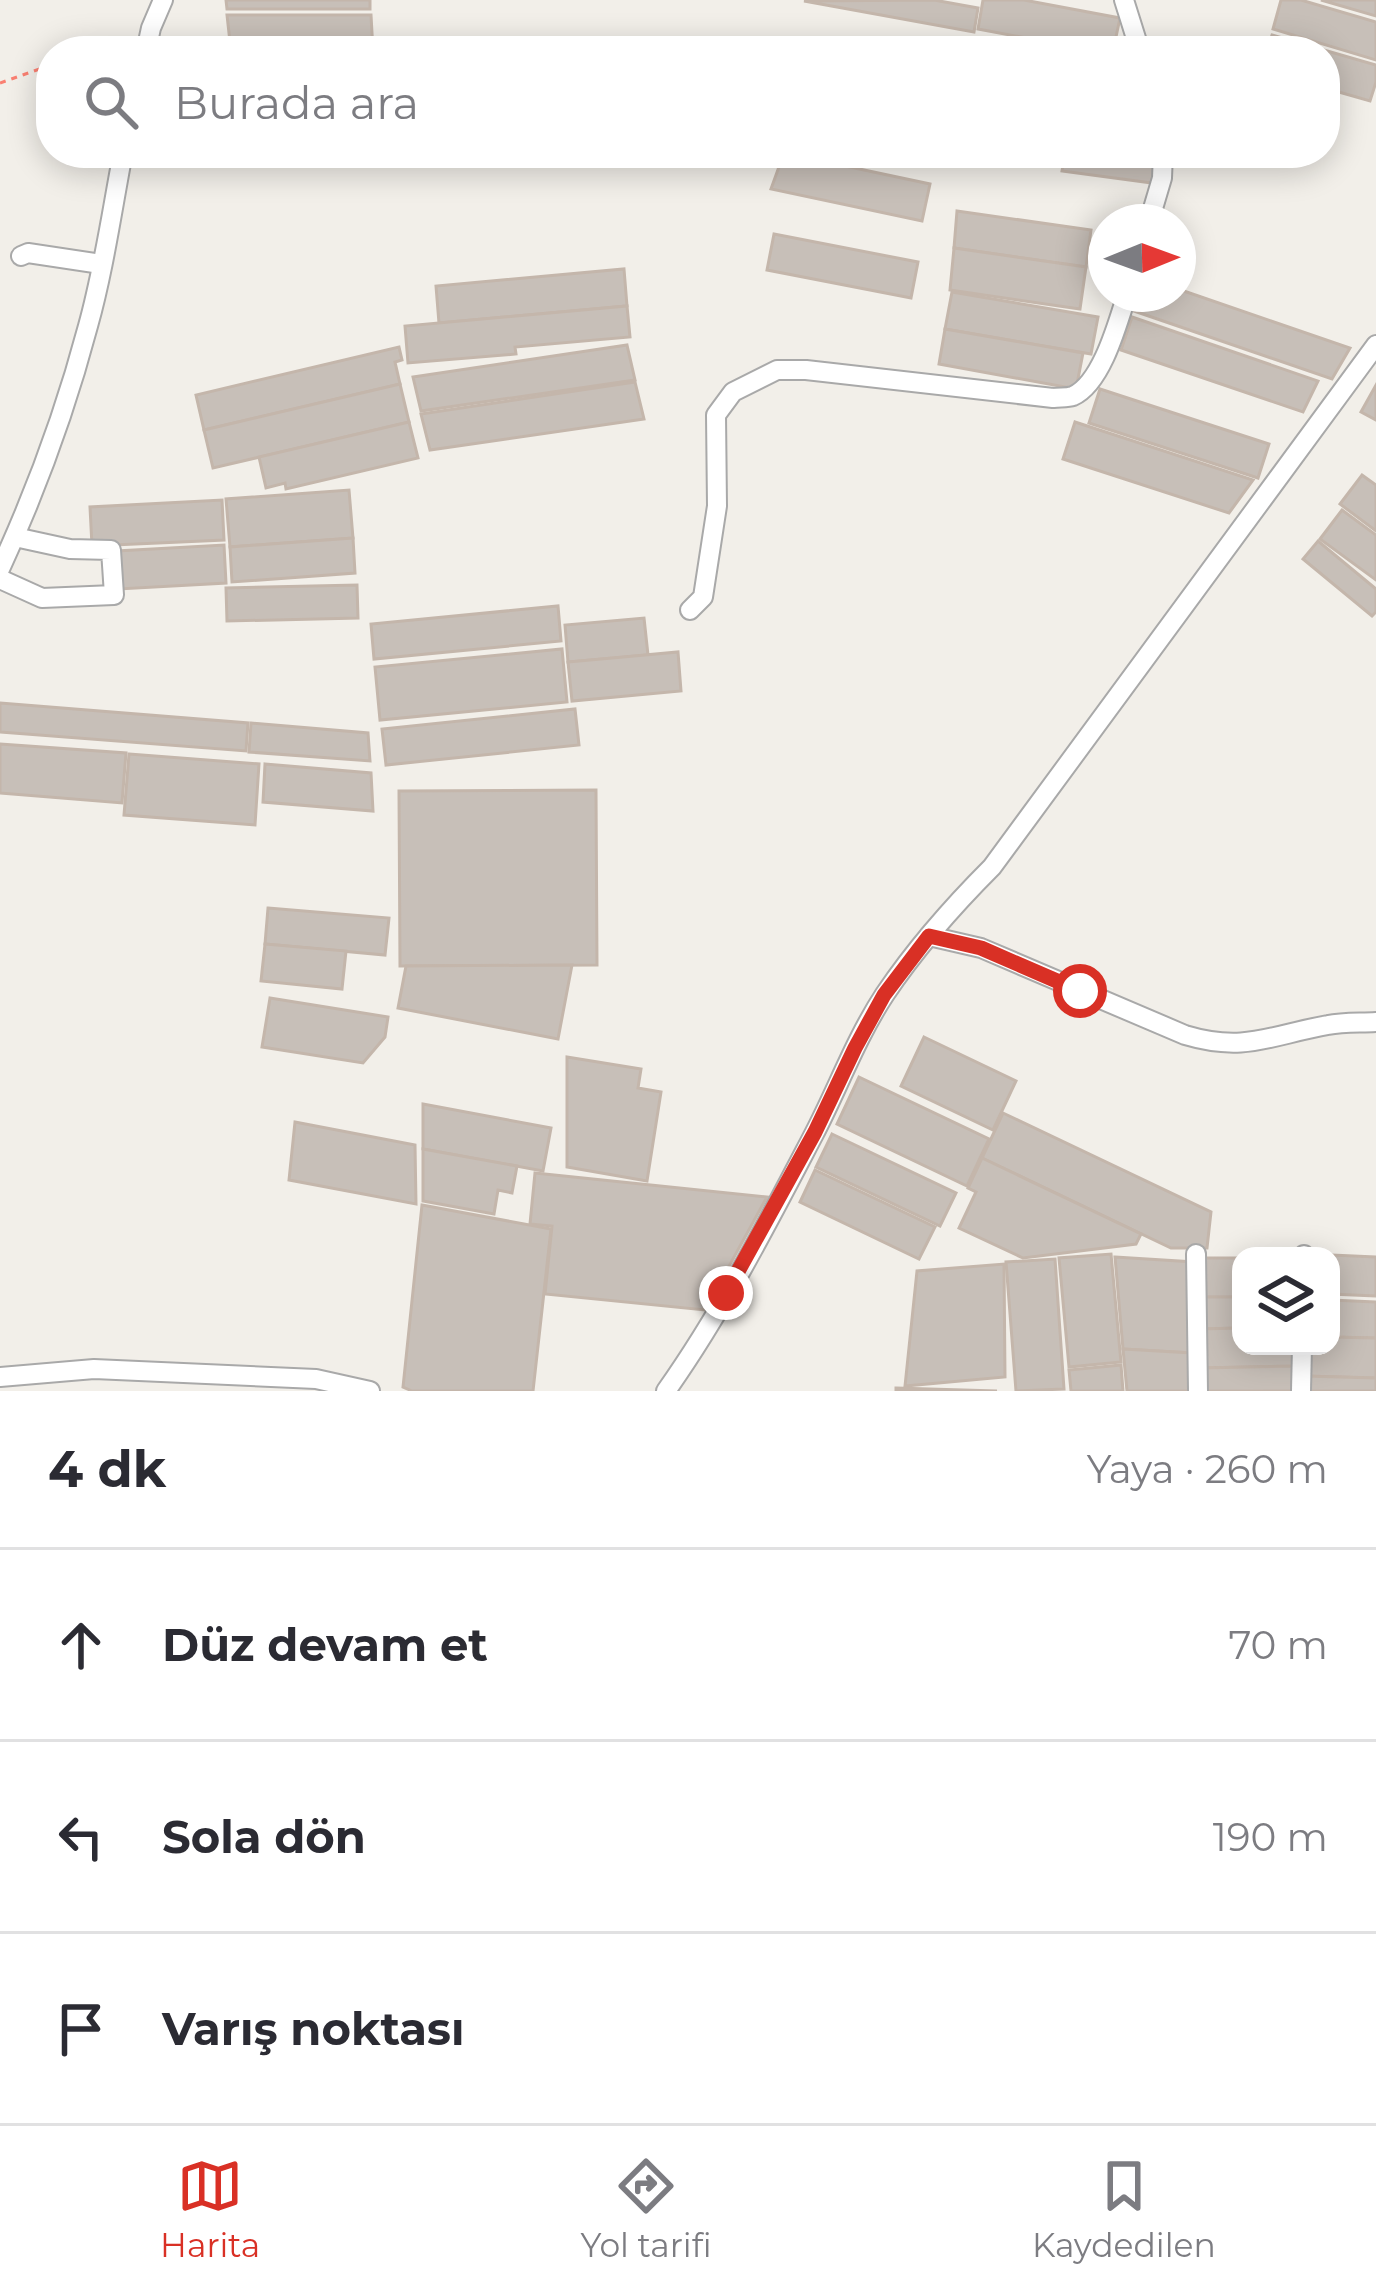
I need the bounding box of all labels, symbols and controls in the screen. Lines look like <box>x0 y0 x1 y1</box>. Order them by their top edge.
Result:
search box <box>36 36 1340 168</box>
icon: search <box>78 69 144 135</box>
text: Burada ara <box>174 75 419 130</box>
north arrow <box>1088 204 1196 312</box>
route start <box>1053 964 1107 1018</box>
map controls <box>1232 1247 1340 1355</box>
button: layers <box>1232 1247 1340 1355</box>
route end <box>699 1266 753 1320</box>
text: 4 dk <box>48 1438 166 1500</box>
text: Yaya · 260 m <box>1087 1445 1328 1493</box>
icon: ahead <box>48 1612 114 1678</box>
text: Düz devam et <box>162 1617 488 1672</box>
text: 70 m <box>1228 1621 1328 1669</box>
icon: left <box>48 1804 114 1870</box>
text: Sola dön <box>162 1809 366 1864</box>
text: 190 m <box>1213 1813 1328 1861</box>
icon: arrive <box>48 1996 114 2062</box>
text: Varış noktası <box>162 2001 464 2056</box>
tab: Harita <box>160 2153 260 2265</box>
tab: Yol tarifi <box>580 2153 712 2265</box>
tab: Kaydedilen <box>1032 2153 1216 2265</box>

